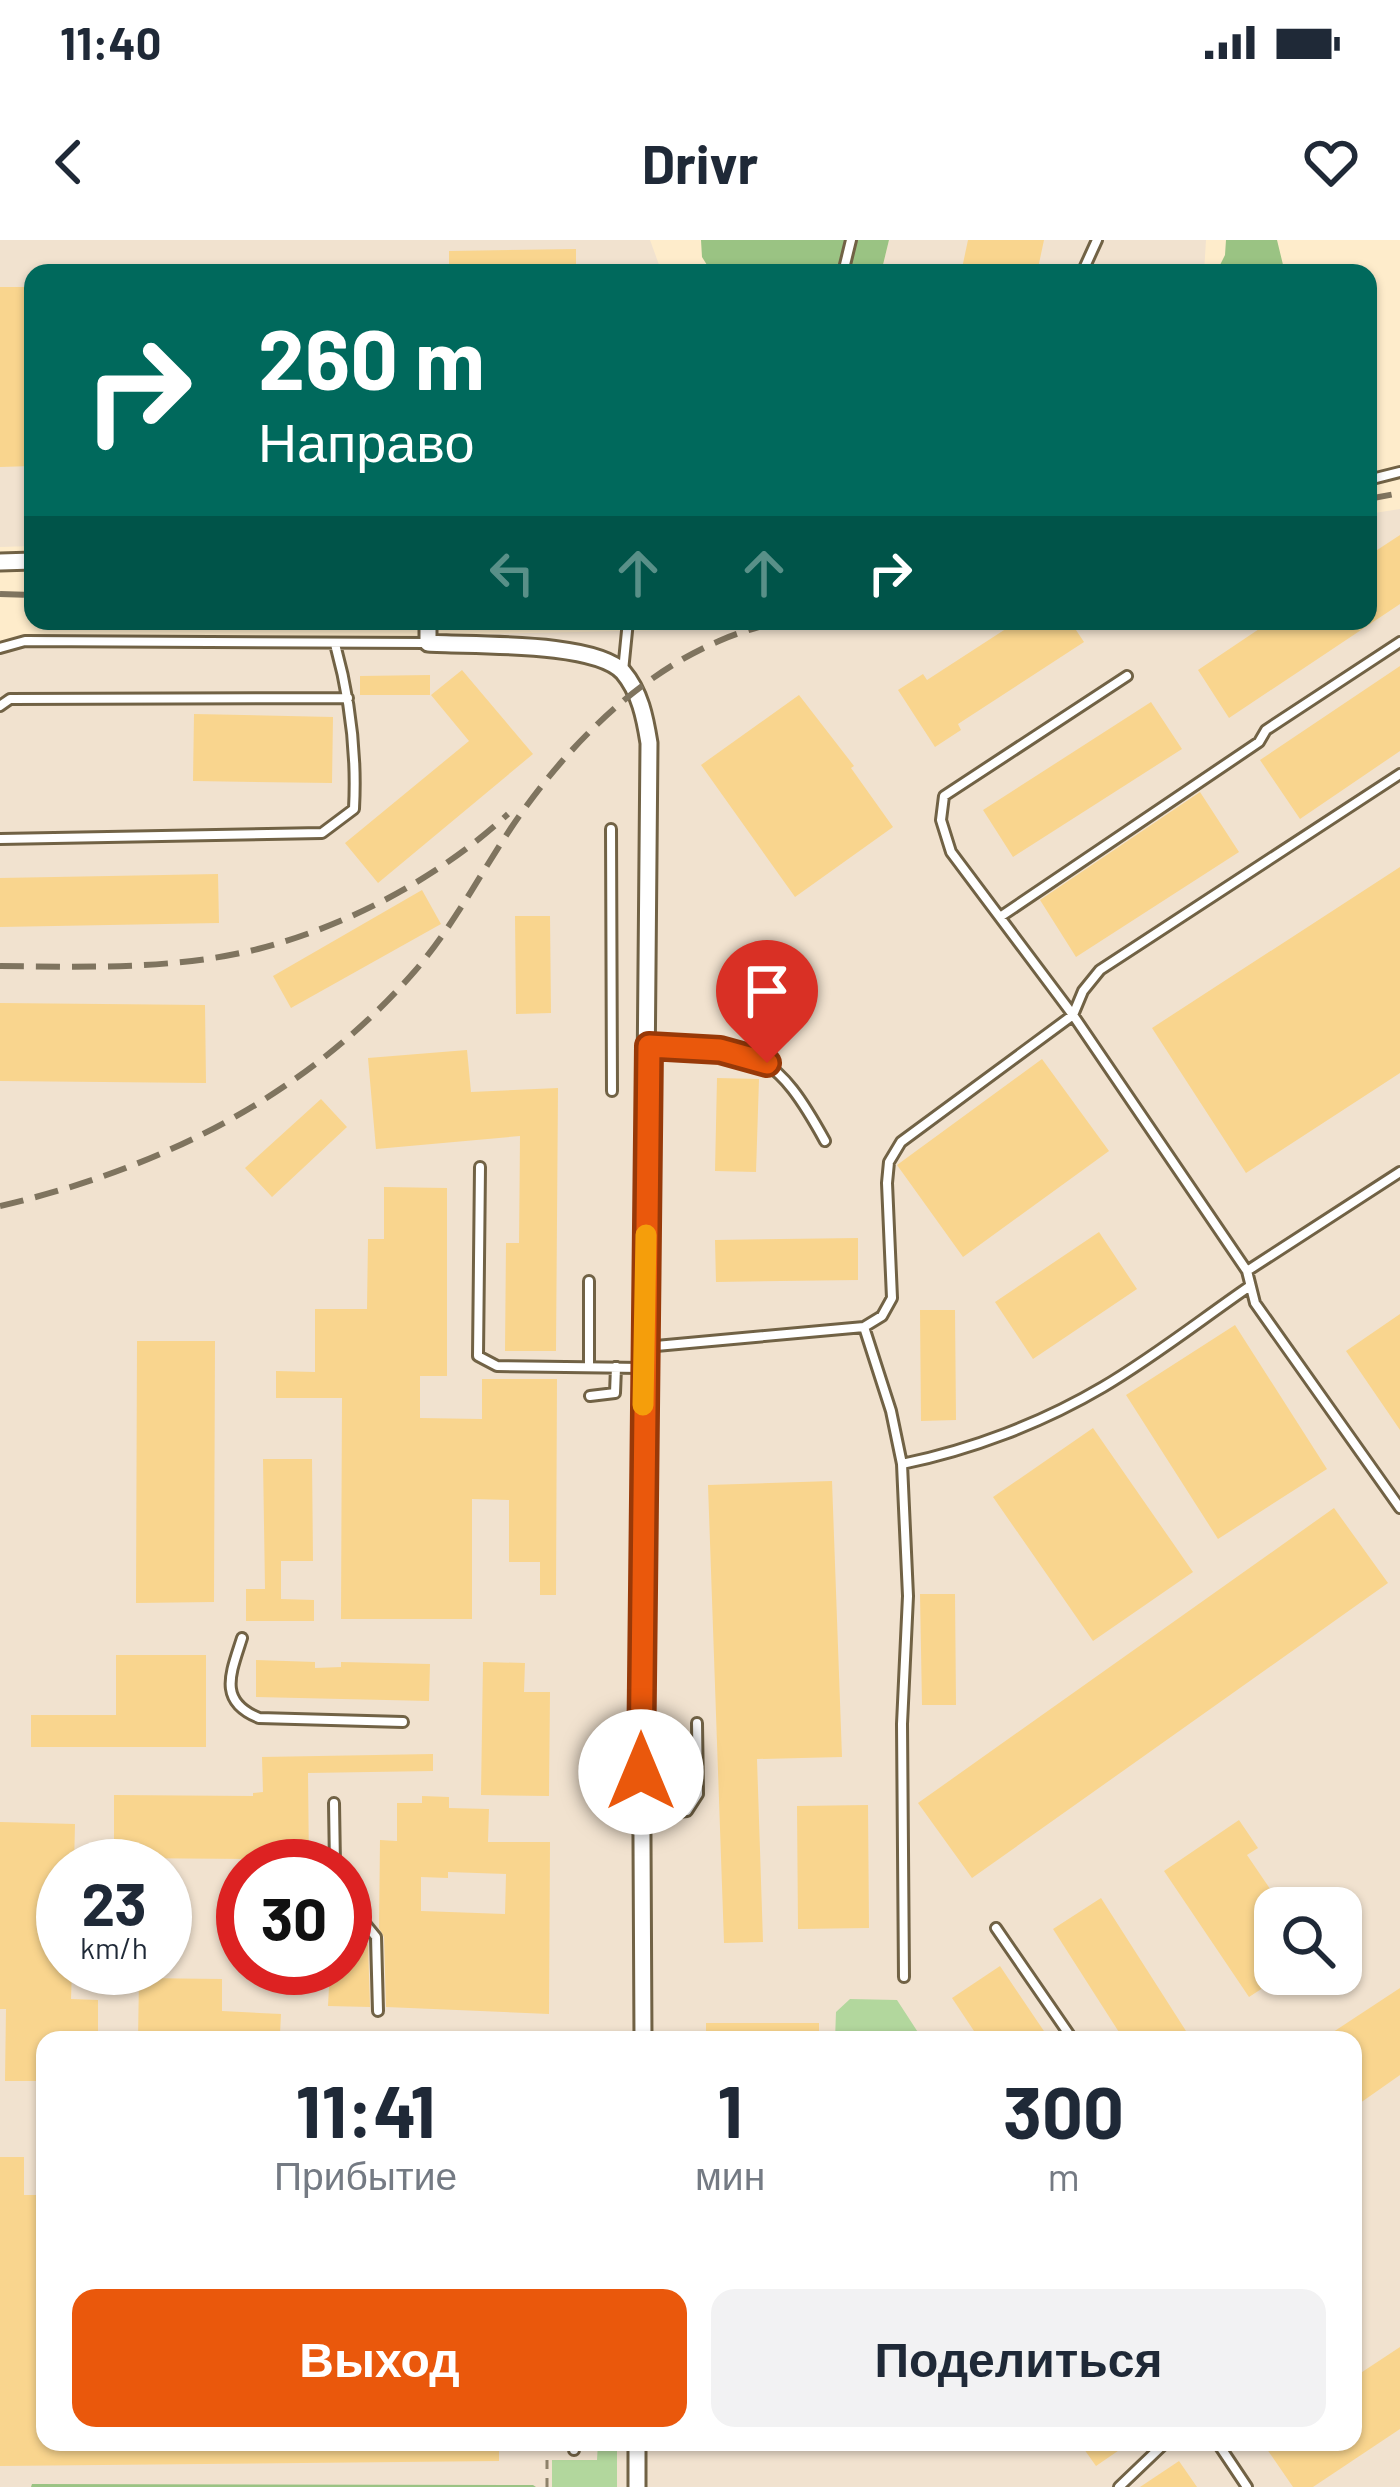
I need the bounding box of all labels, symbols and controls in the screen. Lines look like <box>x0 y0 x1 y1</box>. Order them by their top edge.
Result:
text: 11:40 <box>60 15 161 69</box>
icon: back <box>36 129 102 195</box>
icon: heart <box>1298 129 1364 195</box>
text: Drivr <box>642 130 758 195</box>
text: 260 m <box>258 306 485 407</box>
icon: right <box>60 312 216 468</box>
text: Направо <box>258 408 474 473</box>
icon: left <box>479 540 545 606</box>
icon: ahead <box>605 540 671 606</box>
icon: ahead <box>731 540 797 606</box>
icon: right <box>857 540 923 606</box>
pin <box>716 940 818 1063</box>
icon: arrive <box>734 958 800 1024</box>
position arrow <box>578 1709 704 1835</box>
speed limit sign: 30 <box>216 1839 372 1995</box>
text: 23 <box>81 1866 147 1938</box>
map controls <box>1254 1887 1362 1995</box>
button: search <box>1254 1887 1362 1995</box>
text: km/h <box>80 1929 148 1965</box>
text: 11:41 <box>296 2066 435 2152</box>
text: 1 <box>717 2066 743 2152</box>
text: 300 <box>1003 2067 1124 2153</box>
text: Прибытие <box>274 2151 457 2198</box>
text: мин <box>695 2151 765 2198</box>
text: m <box>1047 2152 1080 2199</box>
button: Выход <box>72 2289 687 2427</box>
button: Поделиться <box>711 2289 1326 2427</box>

